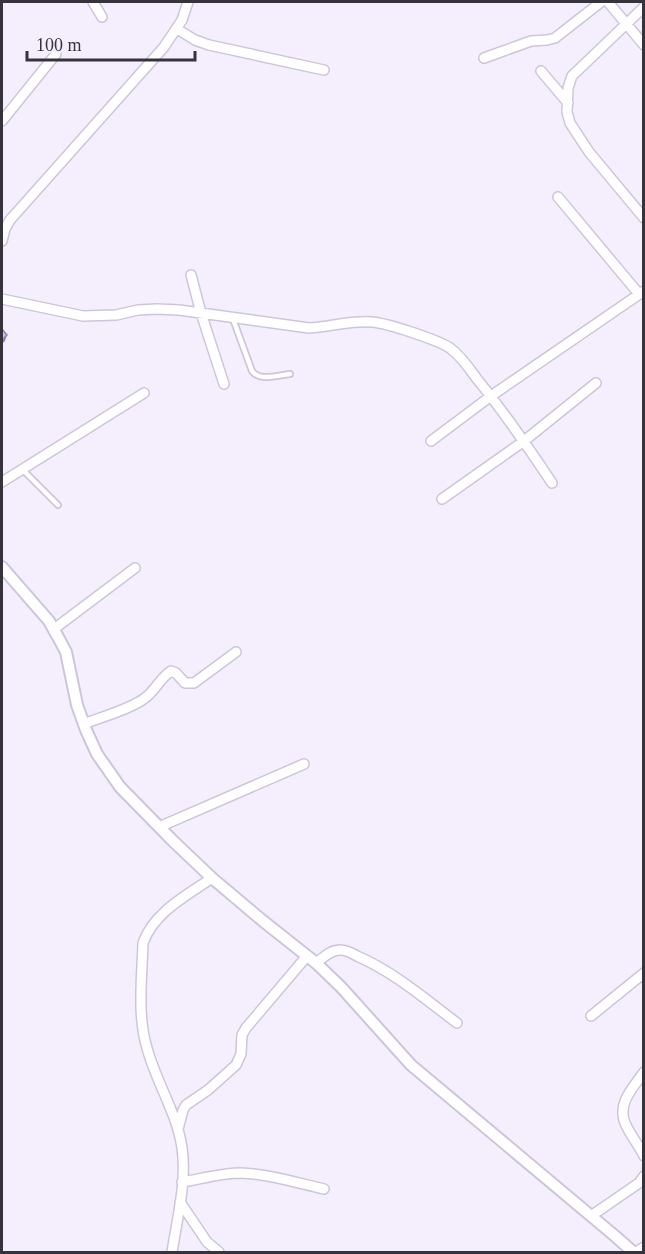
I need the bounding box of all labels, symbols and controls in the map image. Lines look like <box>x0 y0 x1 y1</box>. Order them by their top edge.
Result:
scale bar <box>27 24 195 62</box>
text: 100 m <box>36 35 82 55</box>

